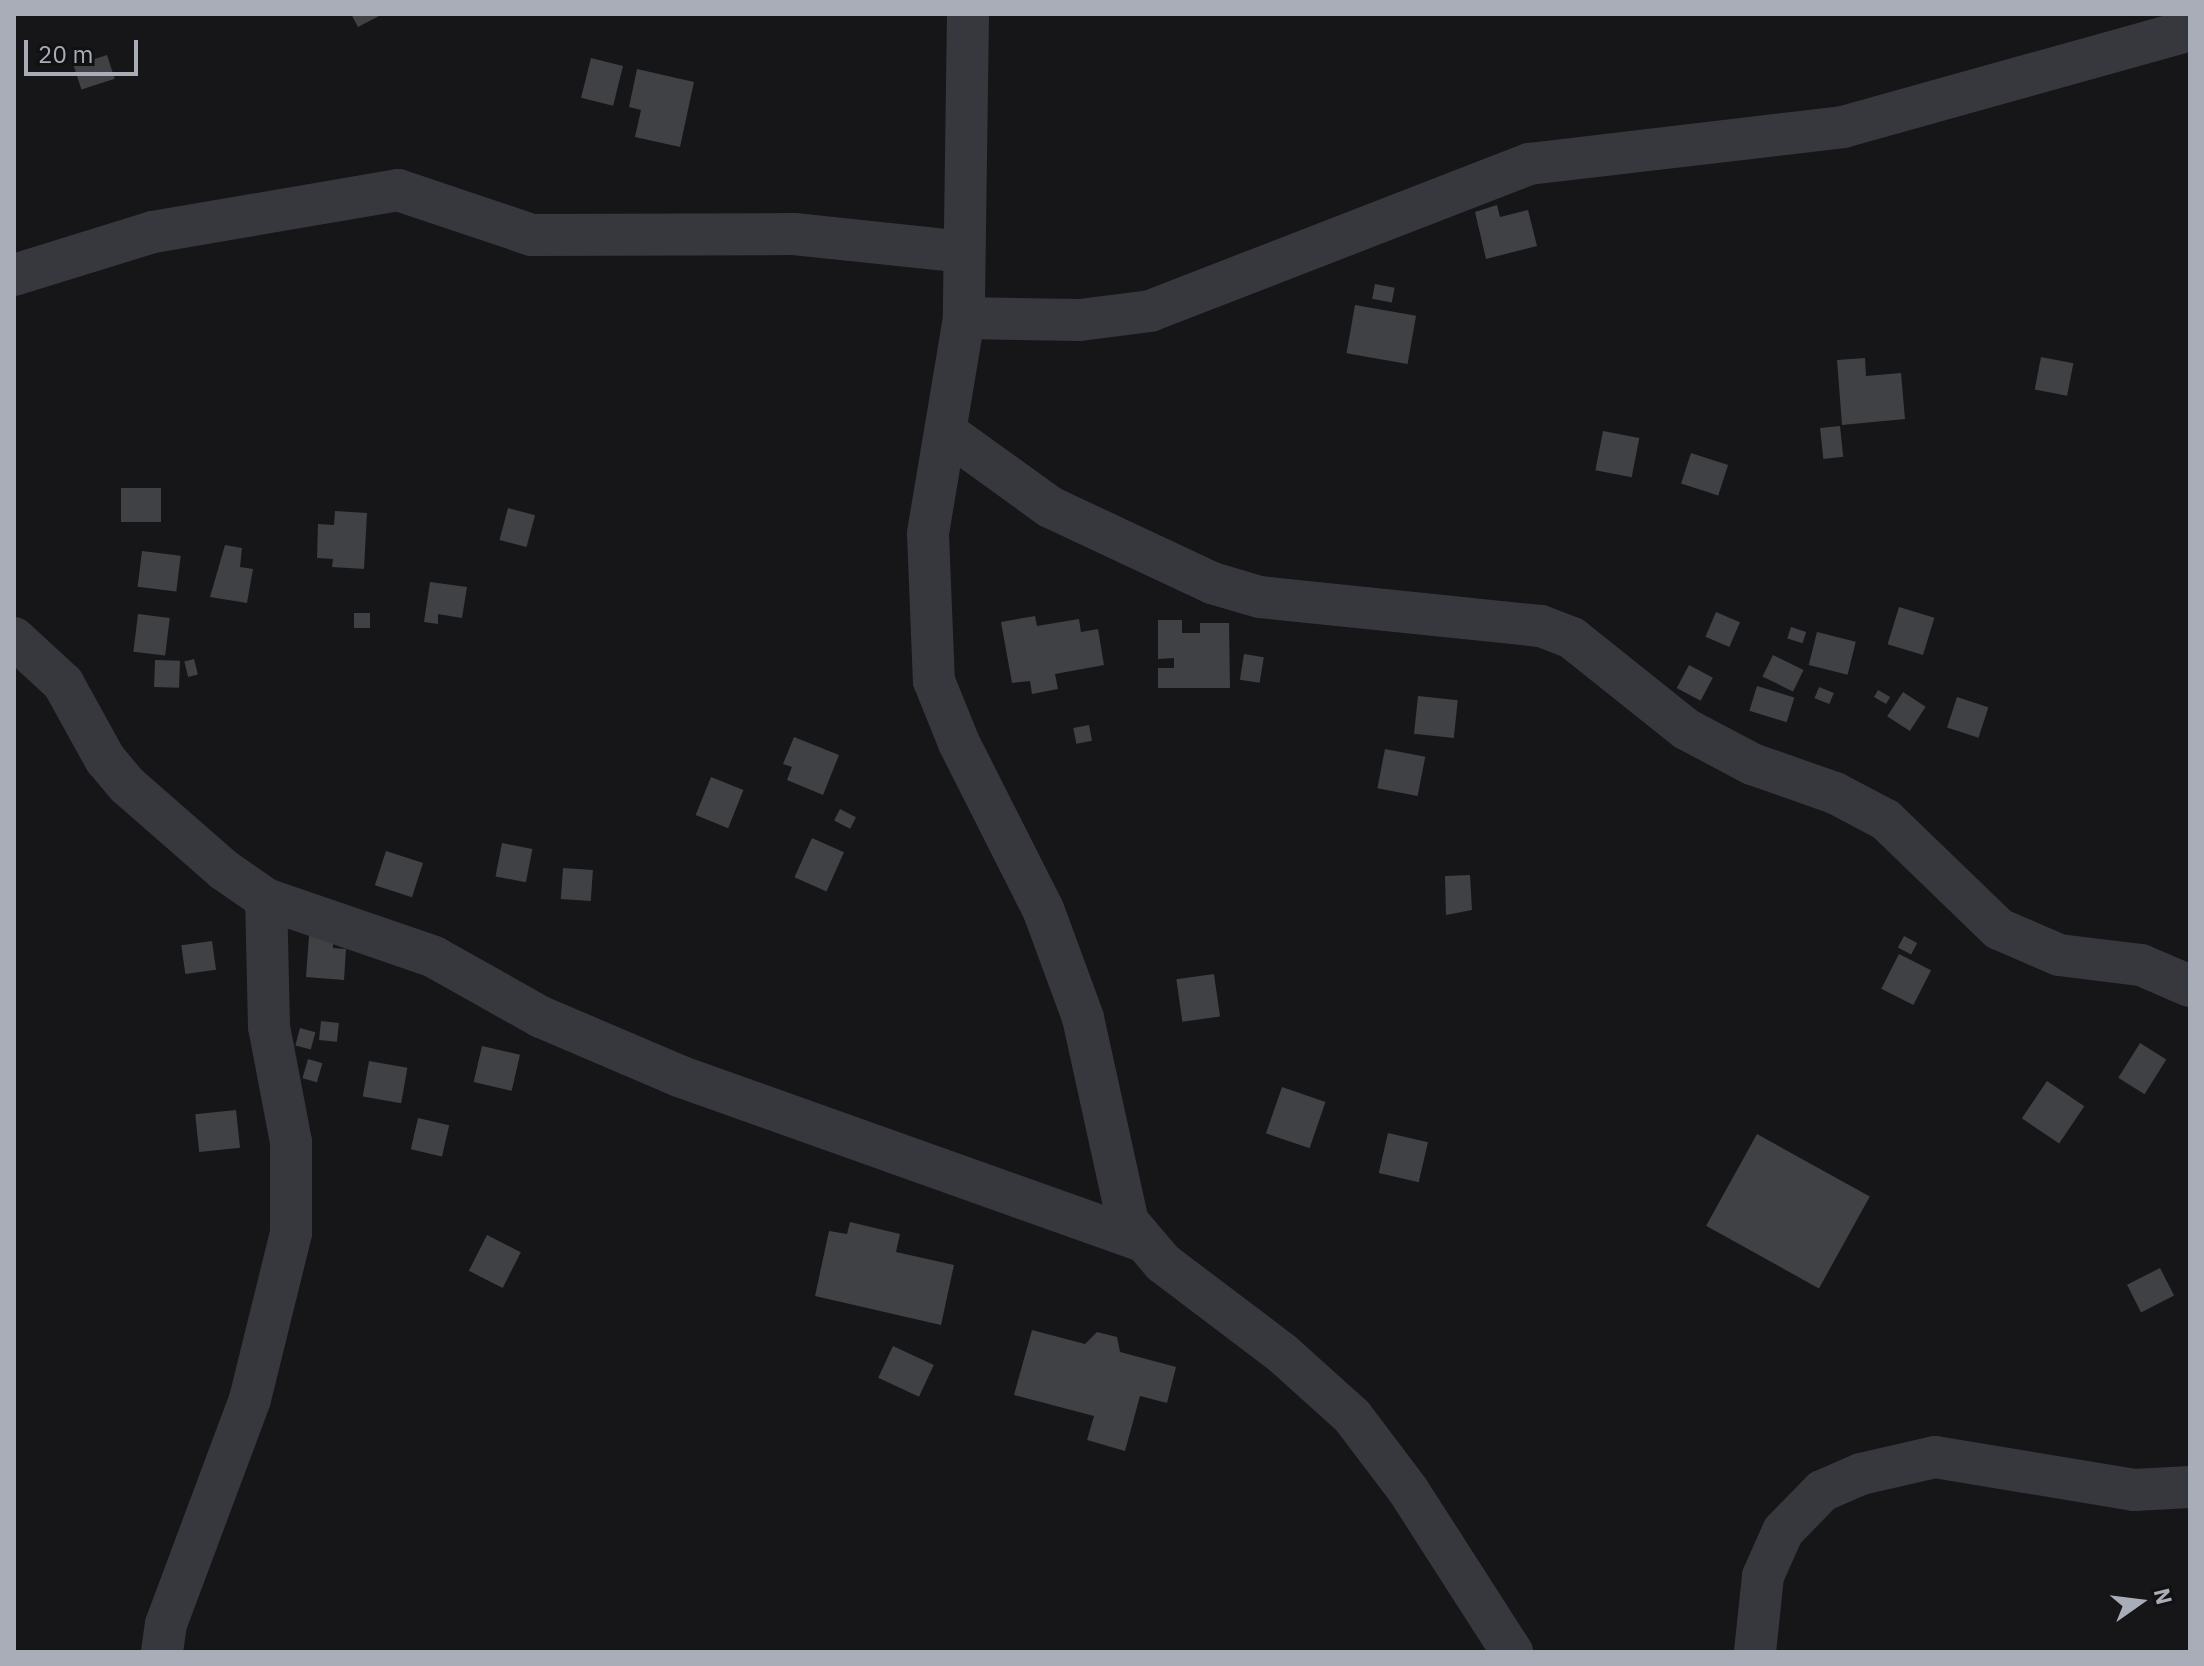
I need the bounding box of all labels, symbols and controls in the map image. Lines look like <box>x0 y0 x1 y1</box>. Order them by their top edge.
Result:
scale bar <box>28 24 142 74</box>
text: 20 m <box>38 38 93 70</box>
north arrow <box>2100 1562 2180 1642</box>
text: N <box>2148 1585 2180 1607</box>

